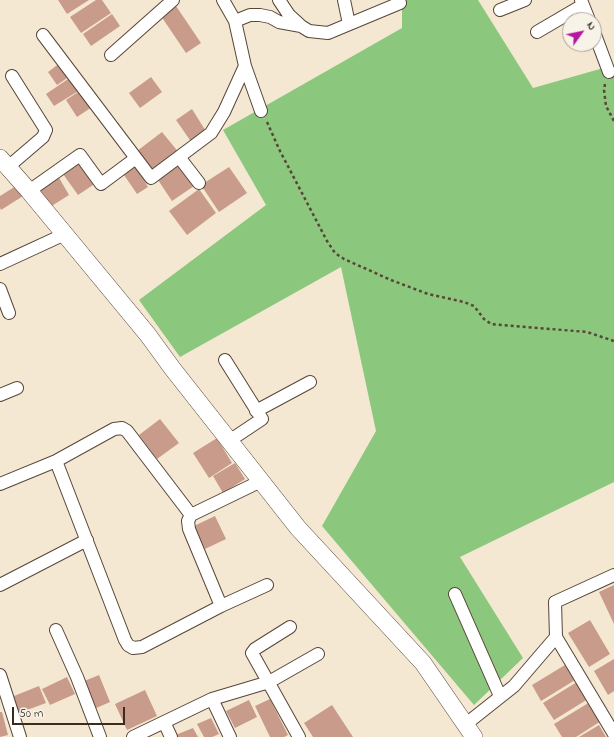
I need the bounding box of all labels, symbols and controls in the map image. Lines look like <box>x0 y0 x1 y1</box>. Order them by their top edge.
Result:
north arrow <box>562 12 602 52</box>
text: N <box>582 19 600 33</box>
scale bar <box>14 699 127 725</box>
text: 50 m <box>19 705 43 723</box>

